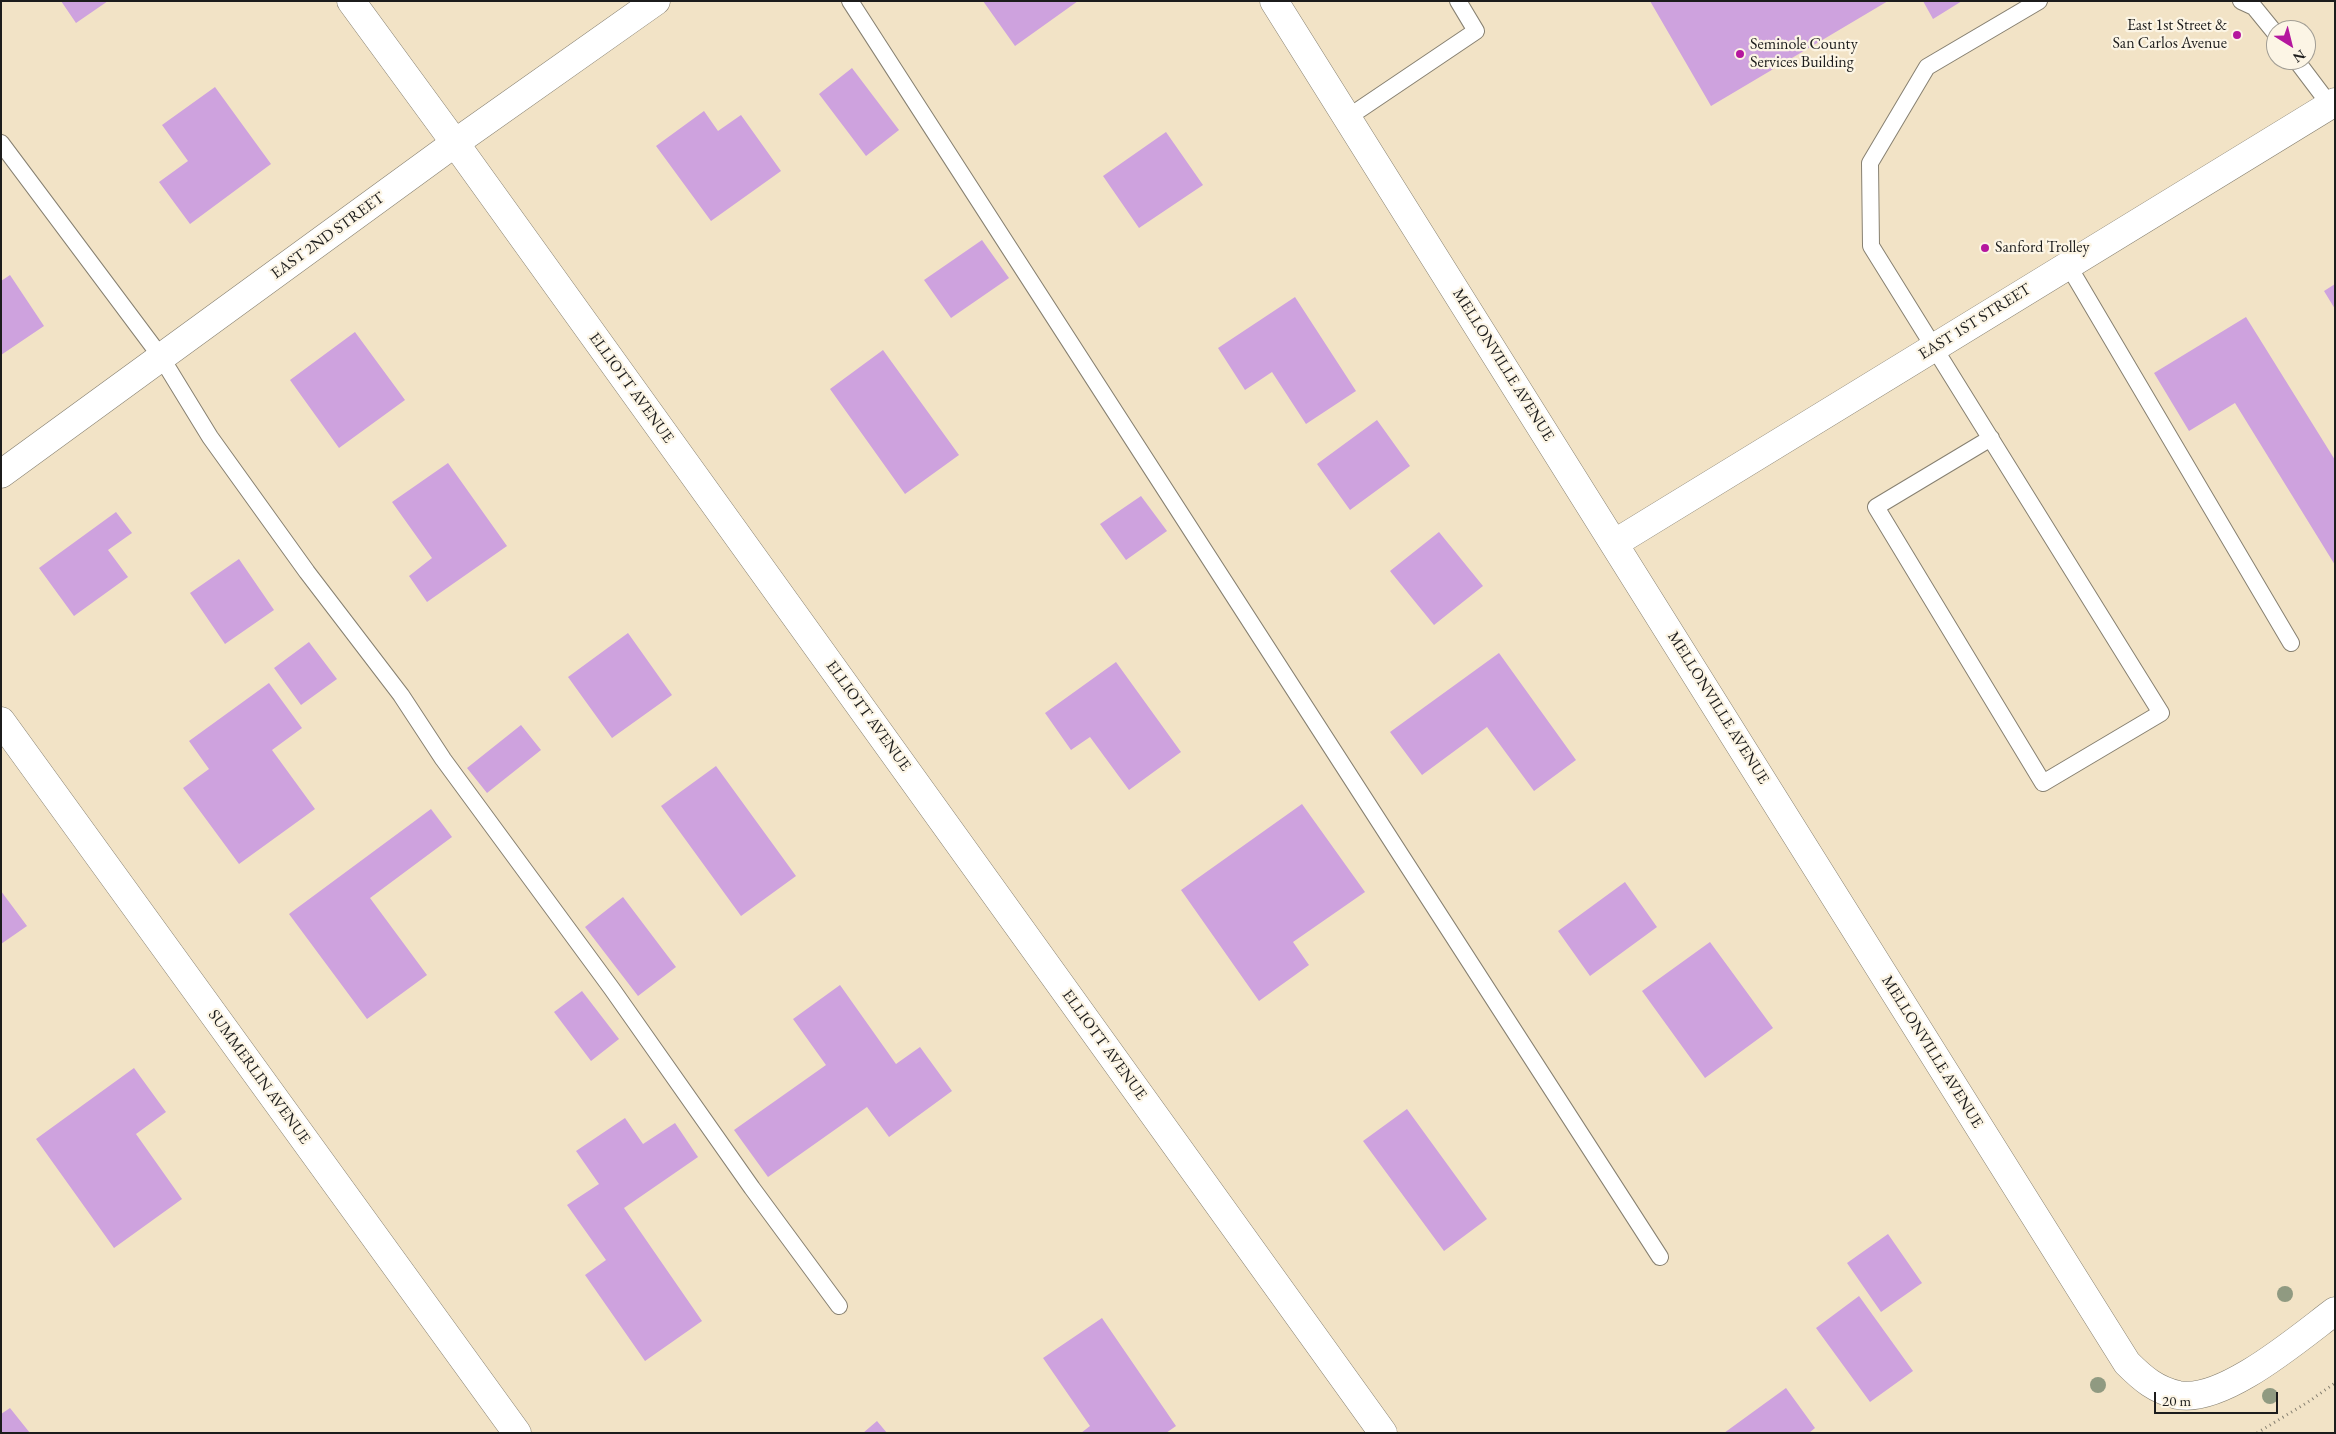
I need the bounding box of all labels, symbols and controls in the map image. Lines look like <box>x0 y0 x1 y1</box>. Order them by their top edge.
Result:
place label: East 1st Street & San Carlos Avenue <box>2112 16 2227 54</box>
north arrow <box>2266 20 2316 70</box>
marker: East 1st Street & San Carlos Avenue <box>2231 29 2243 41</box>
place label: Seminole County Services Building <box>1750 35 1858 73</box>
text: N <box>2289 46 2309 67</box>
marker: Seminole County Services Building <box>1734 48 1746 60</box>
street label: EAST 2ND STREET <box>268 188 388 284</box>
place label: Sanford Trolley <box>1995 238 2090 258</box>
marker: Sanford Trolley <box>1979 242 1991 254</box>
street label: EAST 1ST STREET <box>1915 280 2035 364</box>
street label: MELLONVILLE AVENUE <box>1448 285 1558 445</box>
street label: ELLIOTT AVENUE <box>585 329 677 447</box>
street label: MELLONVILLE AVENUE <box>1663 628 1773 788</box>
street label: ELLIOTT AVENUE <box>822 657 914 775</box>
street label: MELLONVILLE AVENUE <box>1877 972 1987 1132</box>
street label: ELLIOTT AVENUE <box>1058 986 1150 1104</box>
street label: SUMMERLIN AVENUE <box>204 1006 314 1148</box>
scale bar <box>2156 1382 2280 1414</box>
text: 20 m <box>2162 1391 2191 1410</box>

